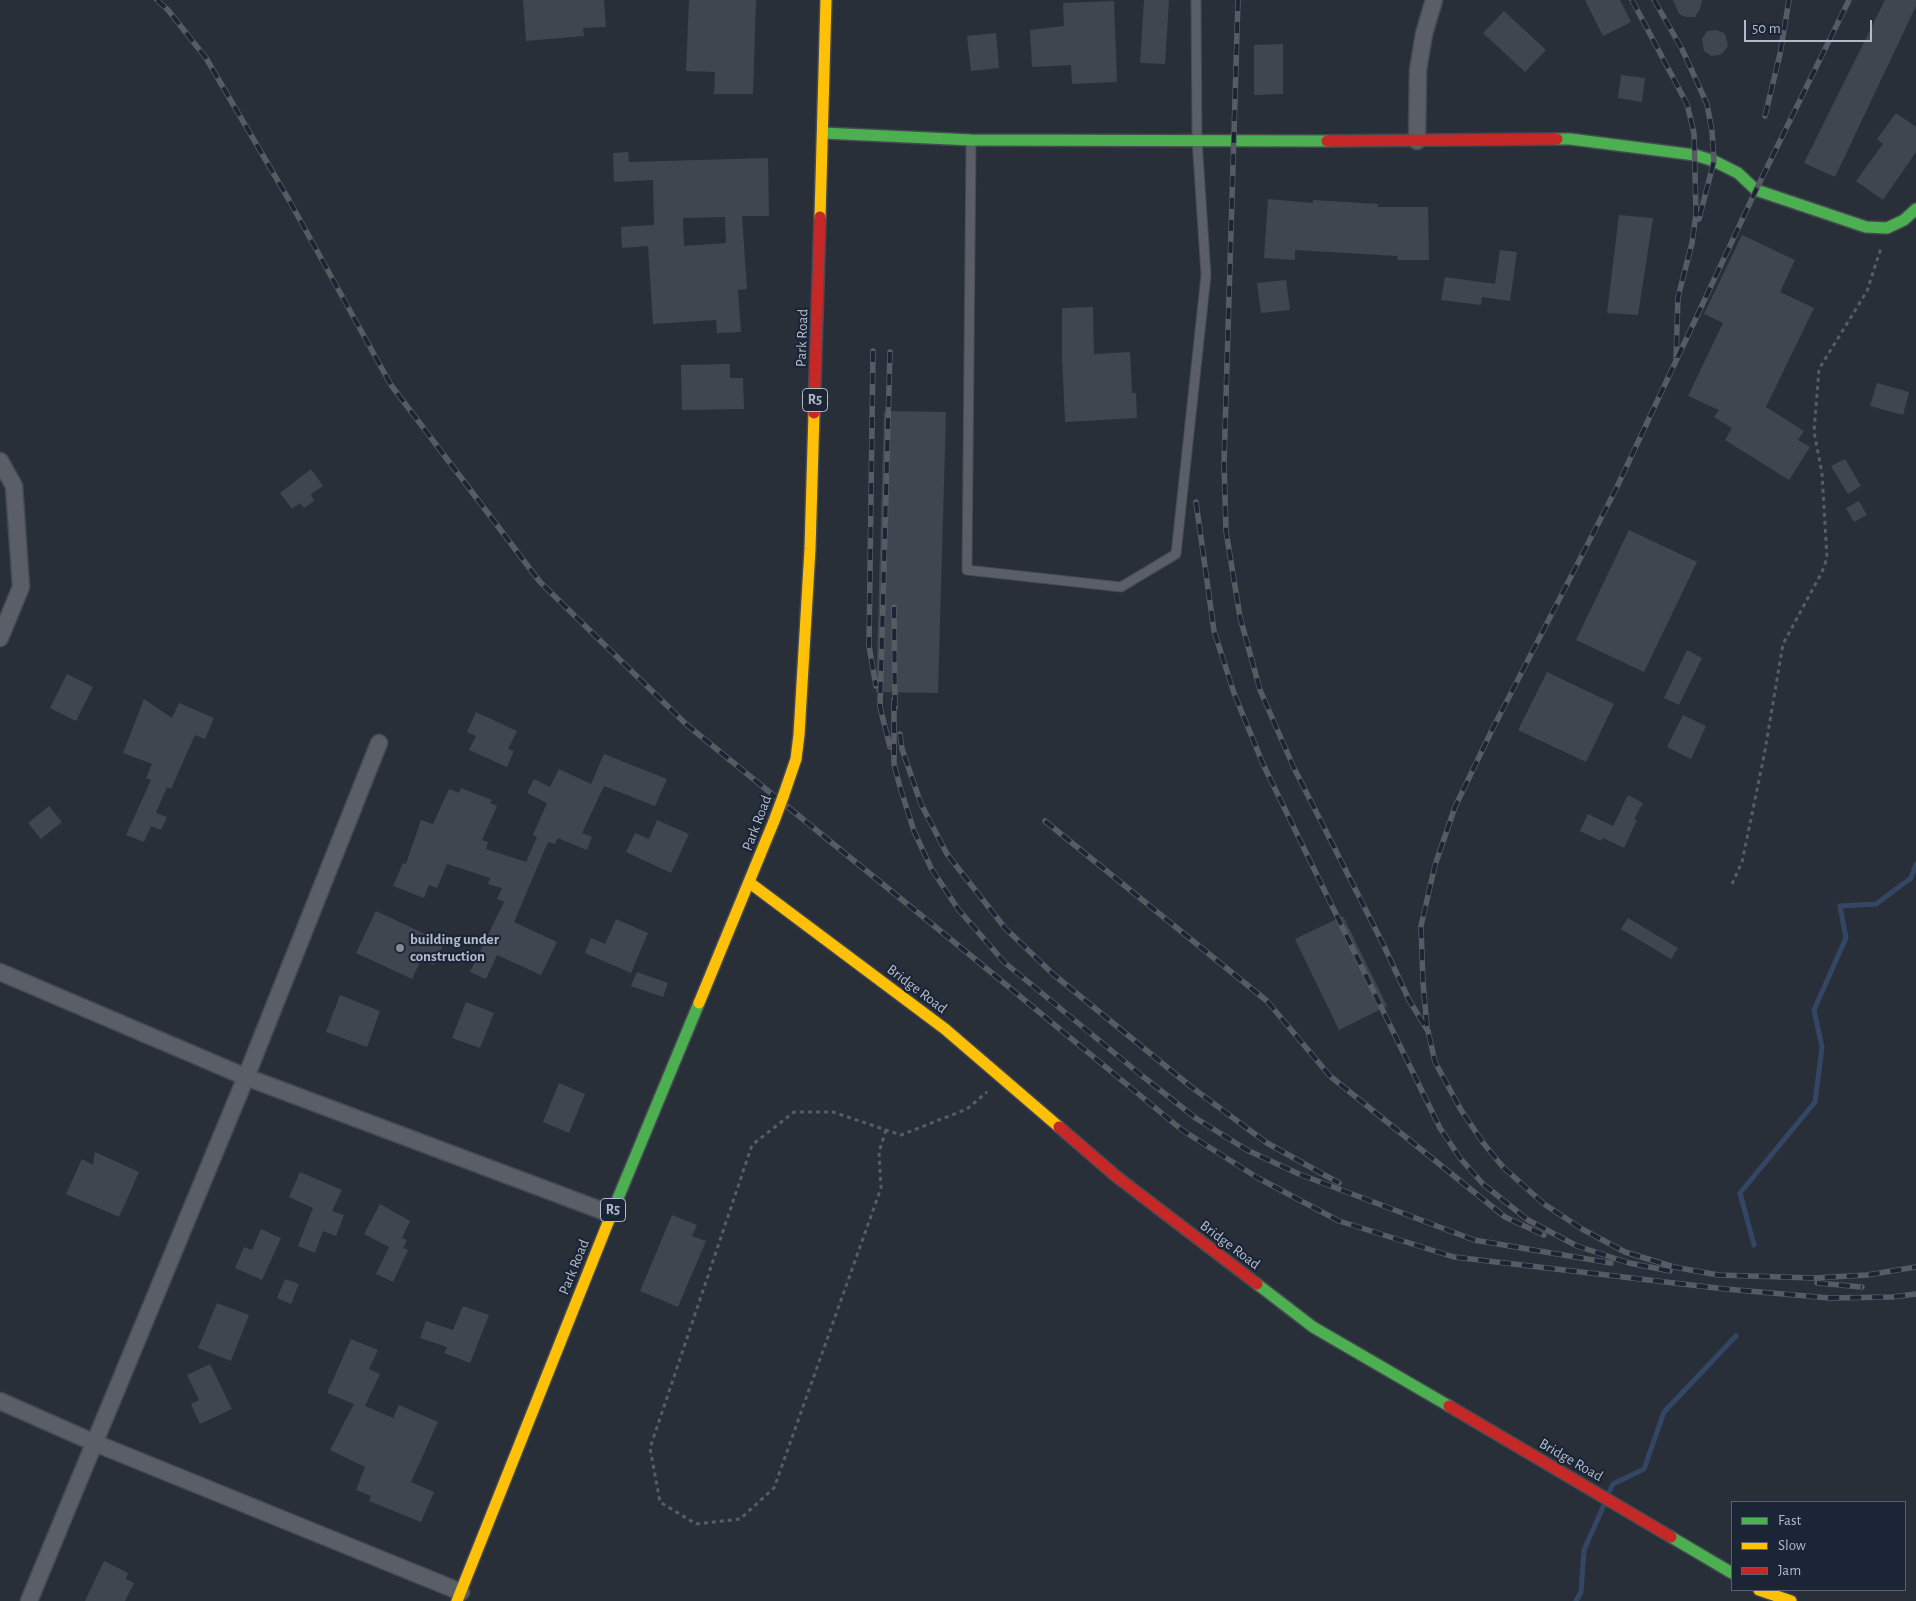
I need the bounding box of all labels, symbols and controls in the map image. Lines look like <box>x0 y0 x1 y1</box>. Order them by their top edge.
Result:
scale bar <box>1746 10 1874 42</box>
text: 50 m <box>1752 21 1781 36</box>
street label: Park Road <box>792 309 812 367</box>
road number: R5 <box>802 388 828 412</box>
street label: Park Road <box>738 793 776 853</box>
place label: building under construction <box>410 930 499 965</box>
marker: building under construction <box>394 942 406 954</box>
street label: Bridge Road <box>883 961 951 1017</box>
road number: R5 <box>600 1198 626 1222</box>
street label: Bridge Road <box>1196 1217 1264 1273</box>
street label: Park Road <box>555 1237 593 1297</box>
street label: Bridge Road <box>1536 1435 1606 1485</box>
legend <box>1731 1501 1906 1591</box>
text: Fast <box>1778 1513 1801 1528</box>
text: Slow <box>1778 1538 1806 1553</box>
text: Jam <box>1778 1563 1801 1578</box>

